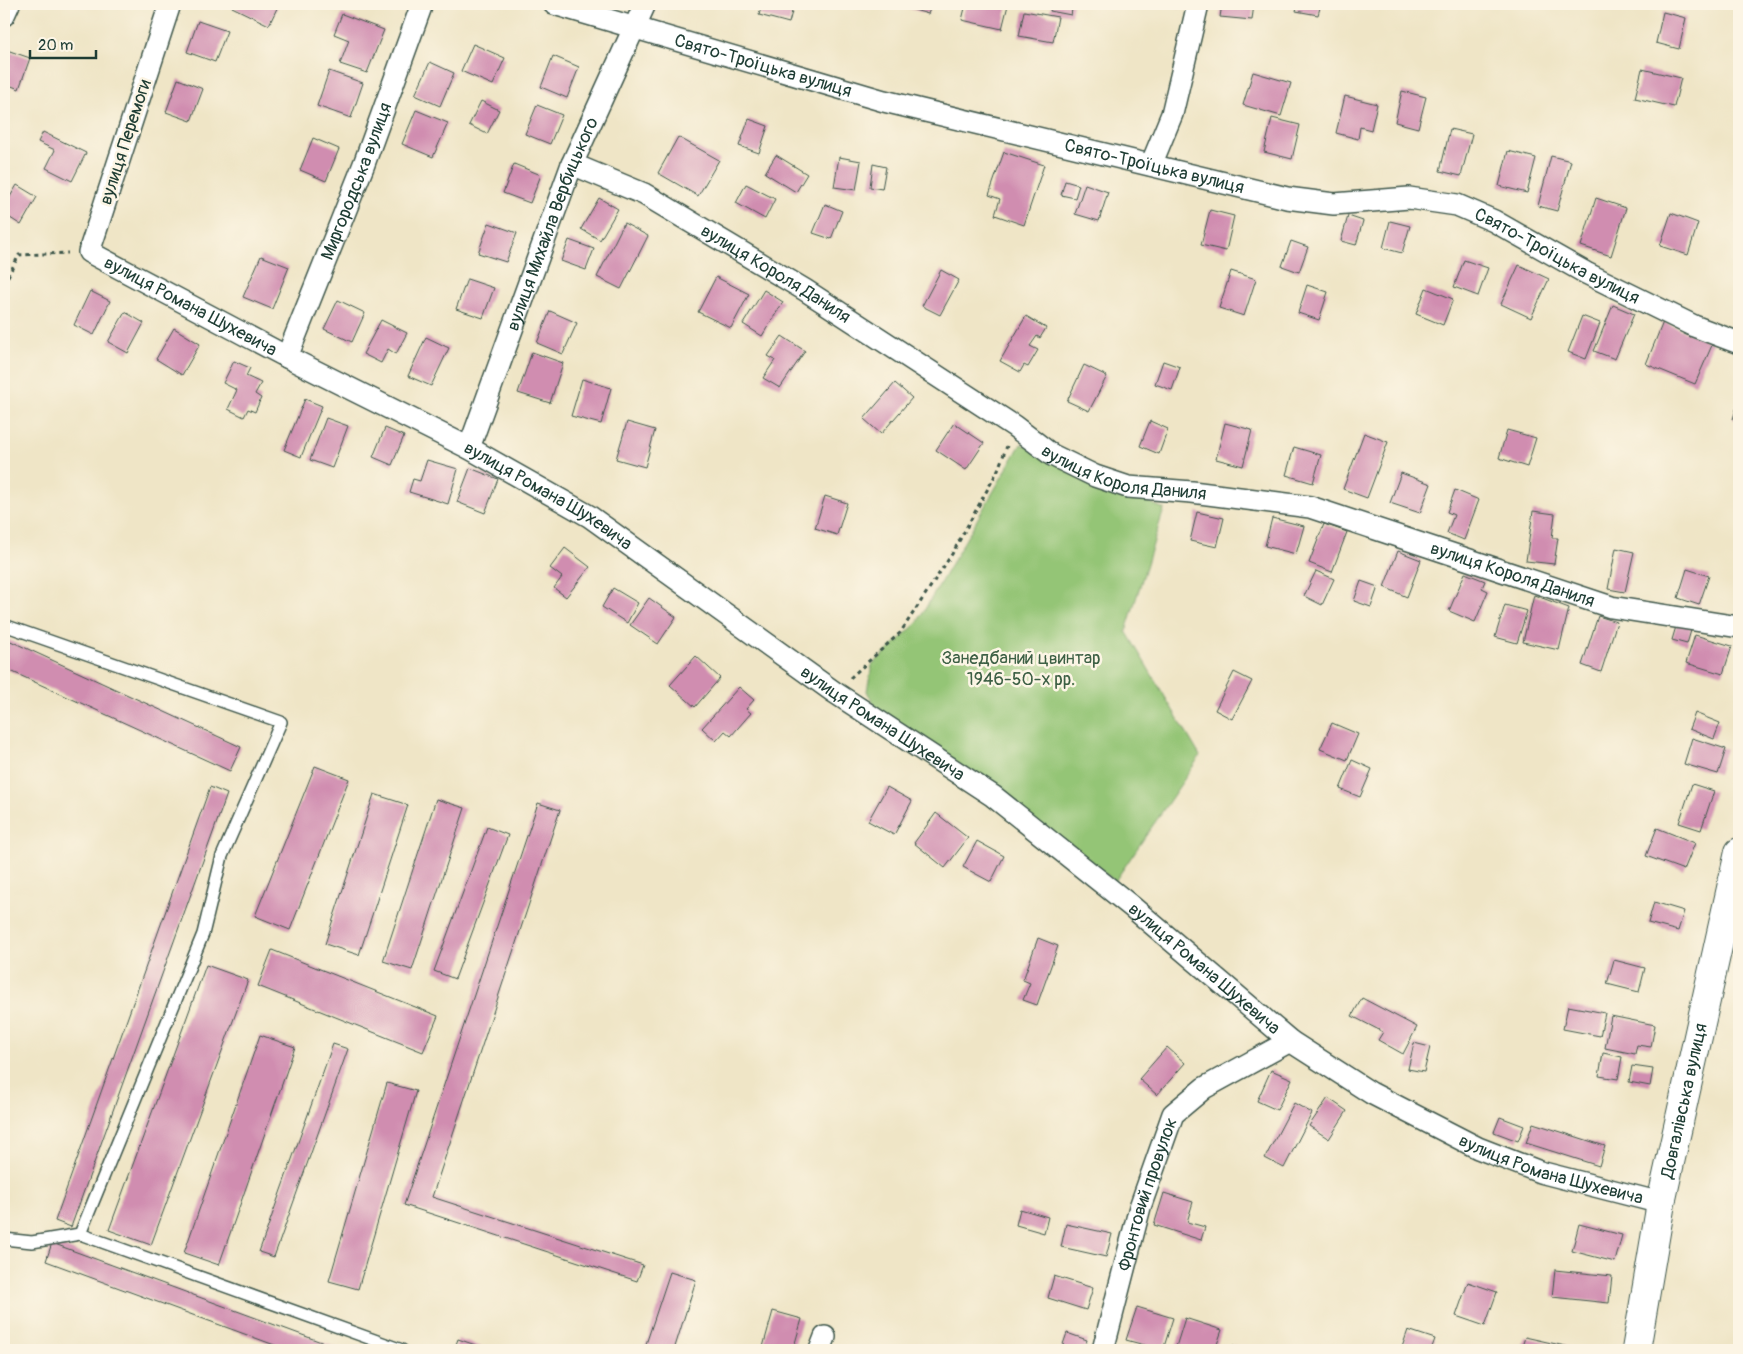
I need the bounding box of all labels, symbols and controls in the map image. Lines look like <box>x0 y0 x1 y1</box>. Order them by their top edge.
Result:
scale bar <box>30 28 96 60</box>
street label: Свято-Троїцька вулиця <box>671 29 855 103</box>
text: 20 m <box>38 36 73 55</box>
street label: вулиця Перемоги <box>94 77 157 208</box>
street label: Миргородська вулиця <box>316 99 397 264</box>
street label: вулиця Михайла Вербицького <box>501 113 604 334</box>
street label: Свято-Троїцька вулиця <box>1062 134 1246 199</box>
street label: Свято-Троїцька вулиця <box>1471 203 1643 310</box>
street label: вулиця Короля Даниля <box>696 219 855 329</box>
street label: вулиця Романа Шухевича <box>100 251 281 362</box>
street label: вулиця Романа Шухевича <box>460 437 637 555</box>
street label: вулиця Короля Даниля <box>1036 440 1208 506</box>
street label: вулиця Короля Даниля <box>1427 537 1598 613</box>
park label: Занедбаний цвинтар 1946-50-х рр. <box>941 647 1101 691</box>
street label: вулиця Романа Шухевича <box>796 661 969 786</box>
street label: вулиця Романа Шухевича <box>1123 898 1285 1040</box>
street label: Довгалівська вулиця <box>1656 1021 1713 1181</box>
street label: Фронтовий провулок <box>1113 1115 1183 1273</box>
street label: вулиця Романа Шухевича <box>1455 1129 1645 1210</box>

